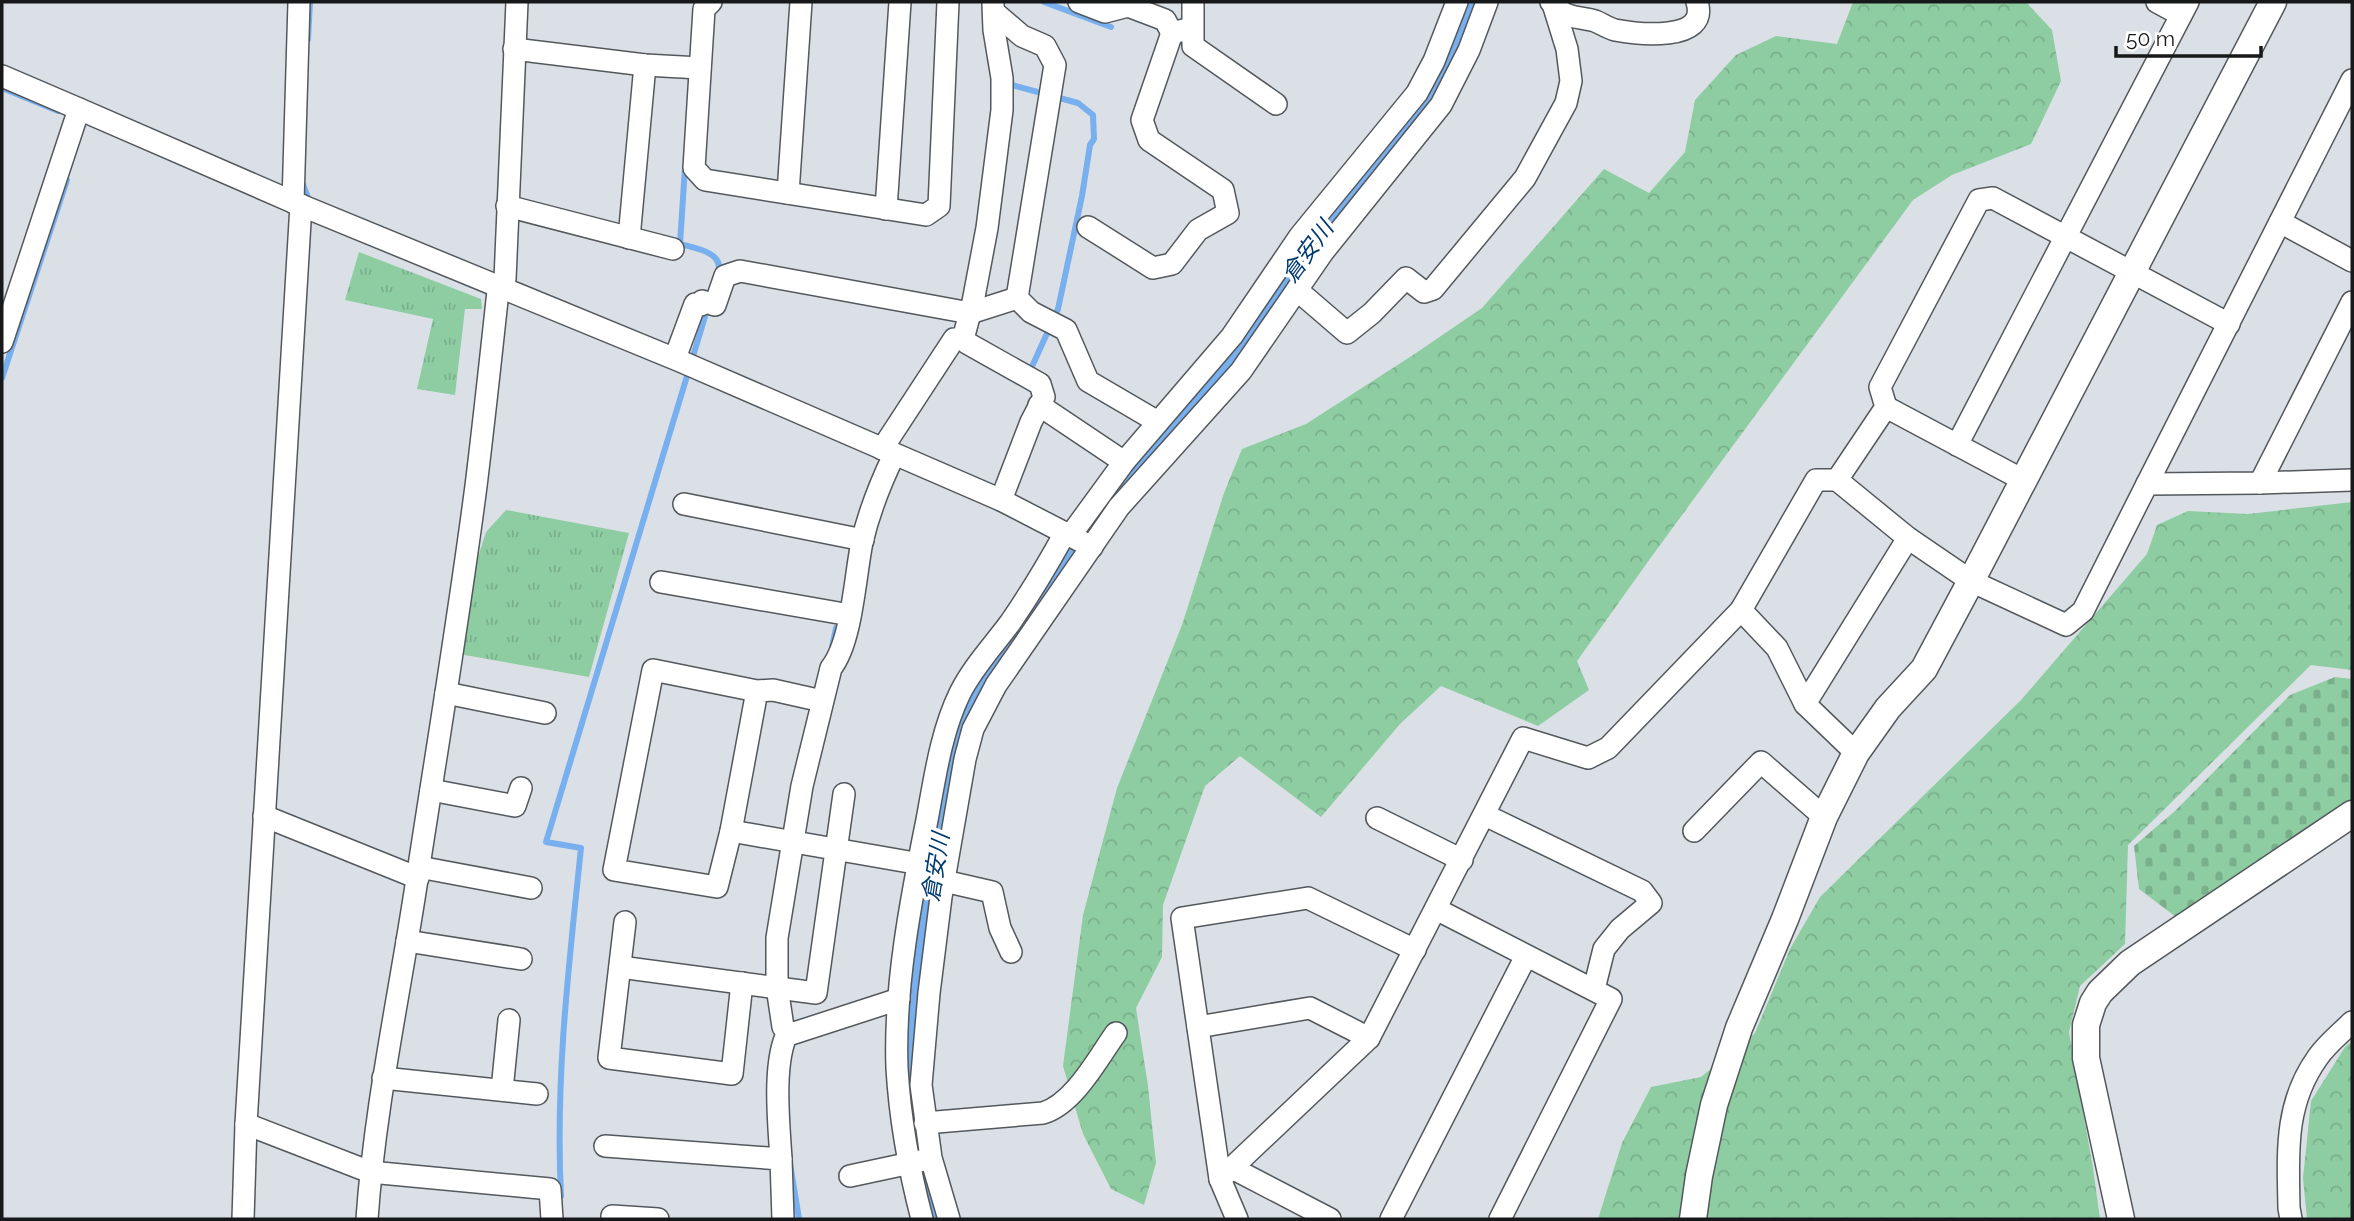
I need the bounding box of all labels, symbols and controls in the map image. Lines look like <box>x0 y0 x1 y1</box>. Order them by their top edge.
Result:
scale bar <box>2116 14 2261 58</box>
text: 50 m <box>2126 26 2175 51</box>
water label: 倉安川 <box>1276 213 1340 287</box>
water label: 倉安川 <box>916 828 954 903</box>

